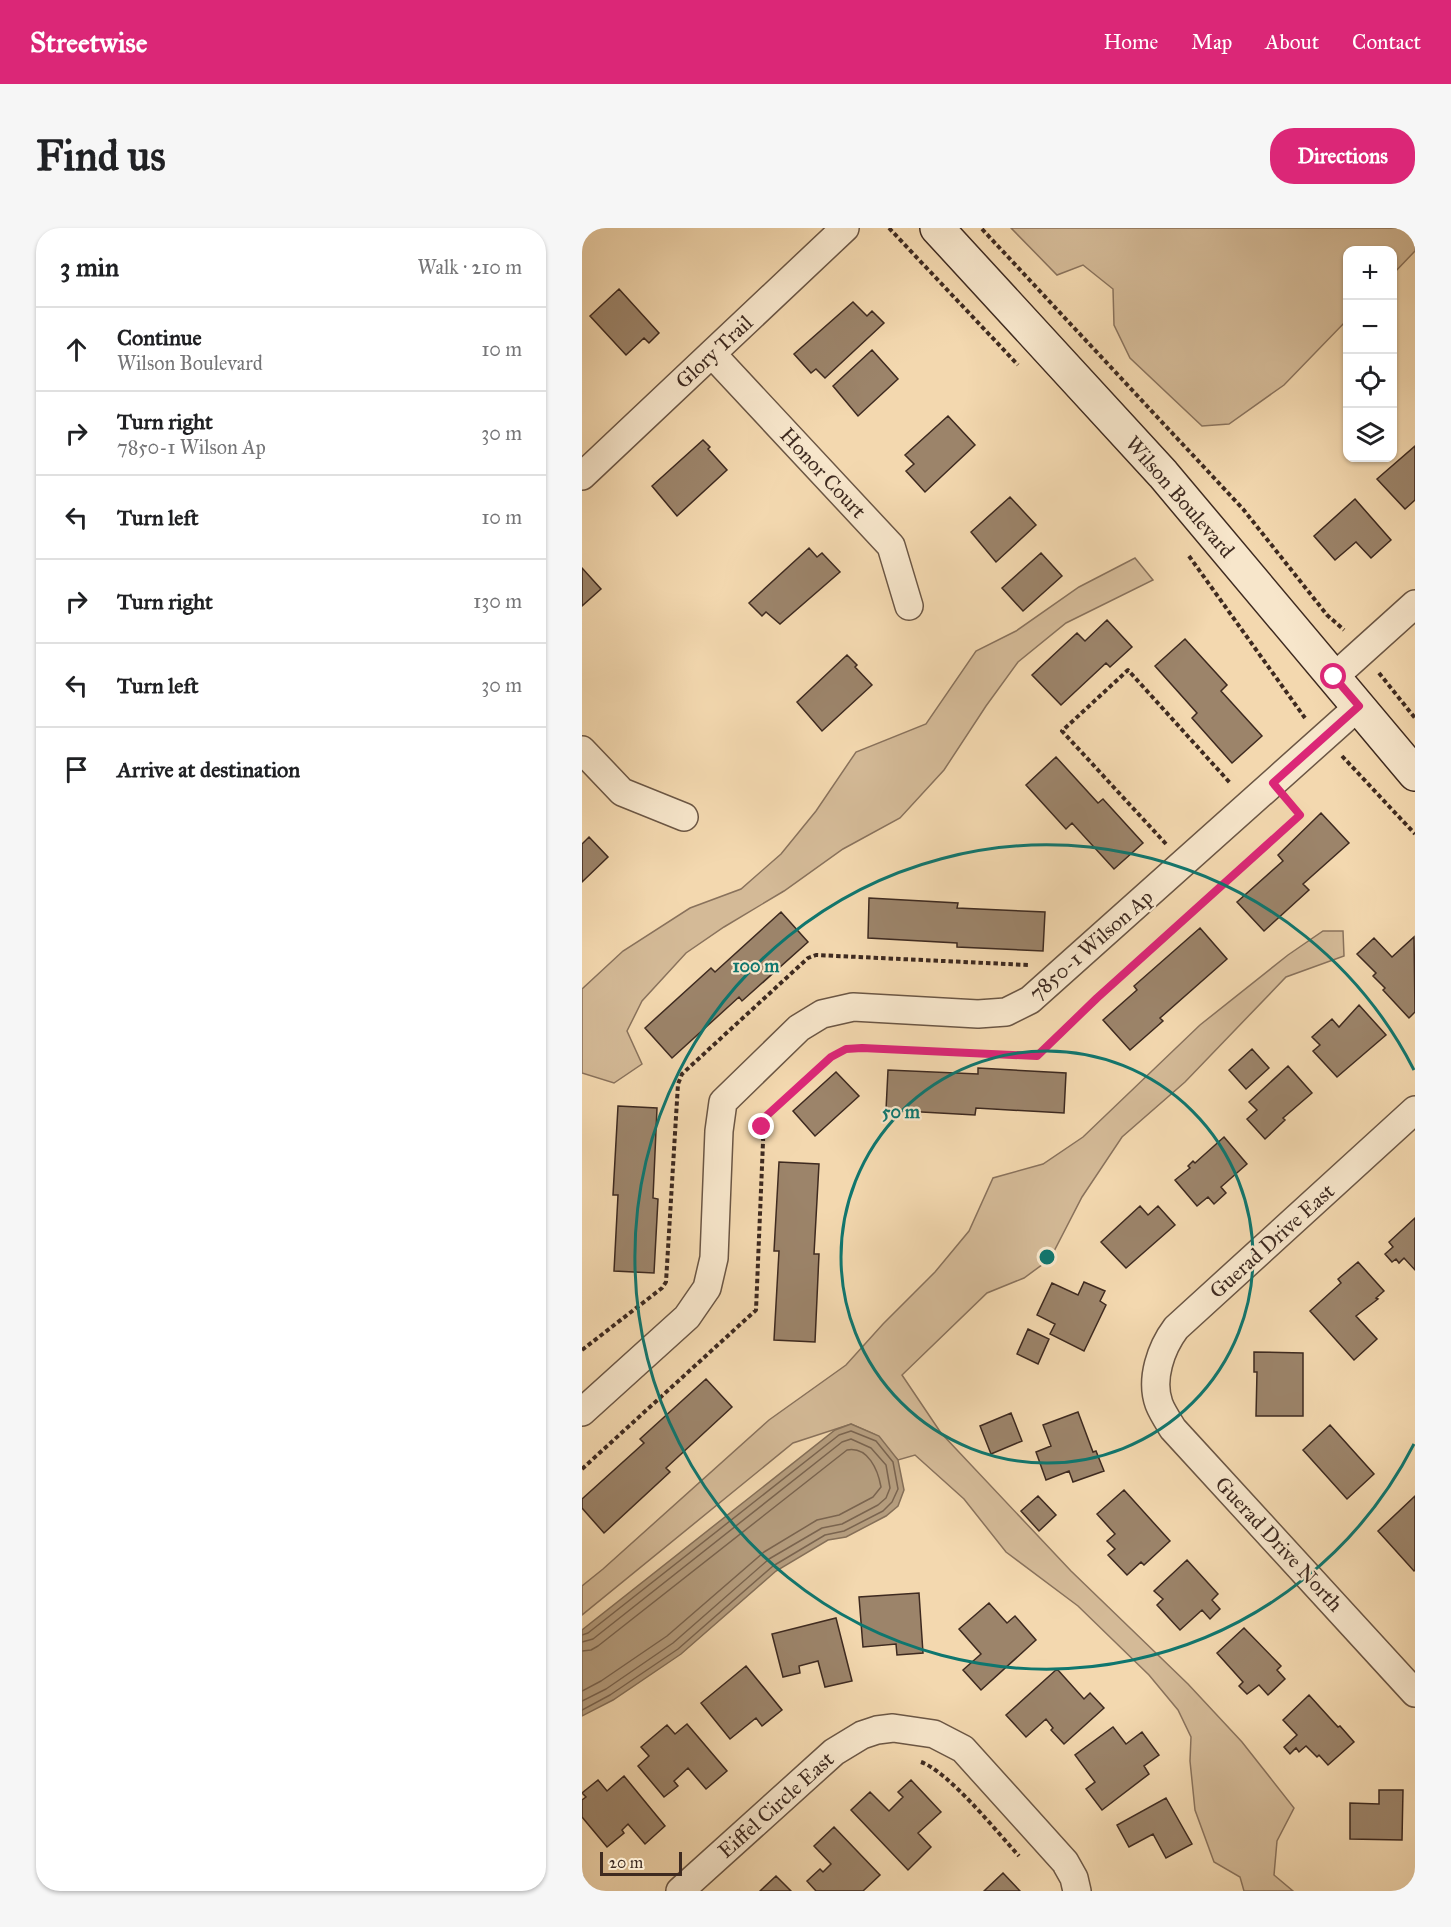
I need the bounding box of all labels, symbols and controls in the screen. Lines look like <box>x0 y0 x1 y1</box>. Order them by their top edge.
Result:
text: Streetwise <box>30 25 147 60</box>
text: Home <box>1103 29 1158 55</box>
text: Map <box>1191 29 1232 55</box>
text: About <box>1265 29 1319 55</box>
text: Contact <box>1352 29 1421 55</box>
button: Directions <box>1270 128 1415 184</box>
text: Find us <box>36 130 166 182</box>
map controls <box>1343 246 1397 462</box>
button: + <box>1343 246 1397 300</box>
text: 3 min <box>60 251 119 283</box>
text: Walk · 210 m <box>417 255 522 279</box>
button: − <box>1343 300 1397 354</box>
street label: Glory Trail <box>670 310 758 394</box>
text: Continue <box>117 324 202 351</box>
icon: ahead <box>60 333 93 366</box>
text: 10 m <box>481 337 522 361</box>
text: Wilson Boulevard <box>117 351 263 375</box>
button: locate <box>1343 354 1397 408</box>
text: Turn right <box>117 408 213 435</box>
button: layers <box>1343 408 1397 462</box>
icon: right <box>60 417 93 450</box>
text: 30 m <box>481 421 522 445</box>
street label: Honor Court <box>774 422 872 524</box>
street label: Wilson Boulevard <box>1120 431 1240 564</box>
text: 7850-1 Wilson Ap <box>117 435 266 459</box>
icon: left <box>60 501 93 534</box>
text: Turn left <box>117 504 199 531</box>
text: 10 m <box>481 505 522 529</box>
icon: right <box>60 585 93 618</box>
text: Turn right <box>117 588 213 615</box>
text: 130 m <box>473 589 522 613</box>
route start <box>1320 663 1346 689</box>
icon: left <box>60 669 93 702</box>
text: Turn left <box>117 672 199 699</box>
text: 30 m <box>481 673 522 697</box>
icon: arrive <box>60 753 93 786</box>
text: Arrive at destination <box>117 756 300 783</box>
street label: 7850-1 Wilson Ap <box>1024 884 1158 1006</box>
text: 100 m <box>733 955 780 977</box>
text: 50 m <box>882 1101 921 1123</box>
route end <box>748 1113 774 1139</box>
street label: Guerad Drive East <box>1204 1178 1340 1304</box>
centre of rings <box>1037 1247 1057 1267</box>
street label: Guerad Drive North <box>1210 1471 1348 1617</box>
street label: Eiffel Circle East <box>713 1746 840 1864</box>
scale bar <box>600 1849 682 1876</box>
text: 20 m <box>609 1853 643 1872</box>

